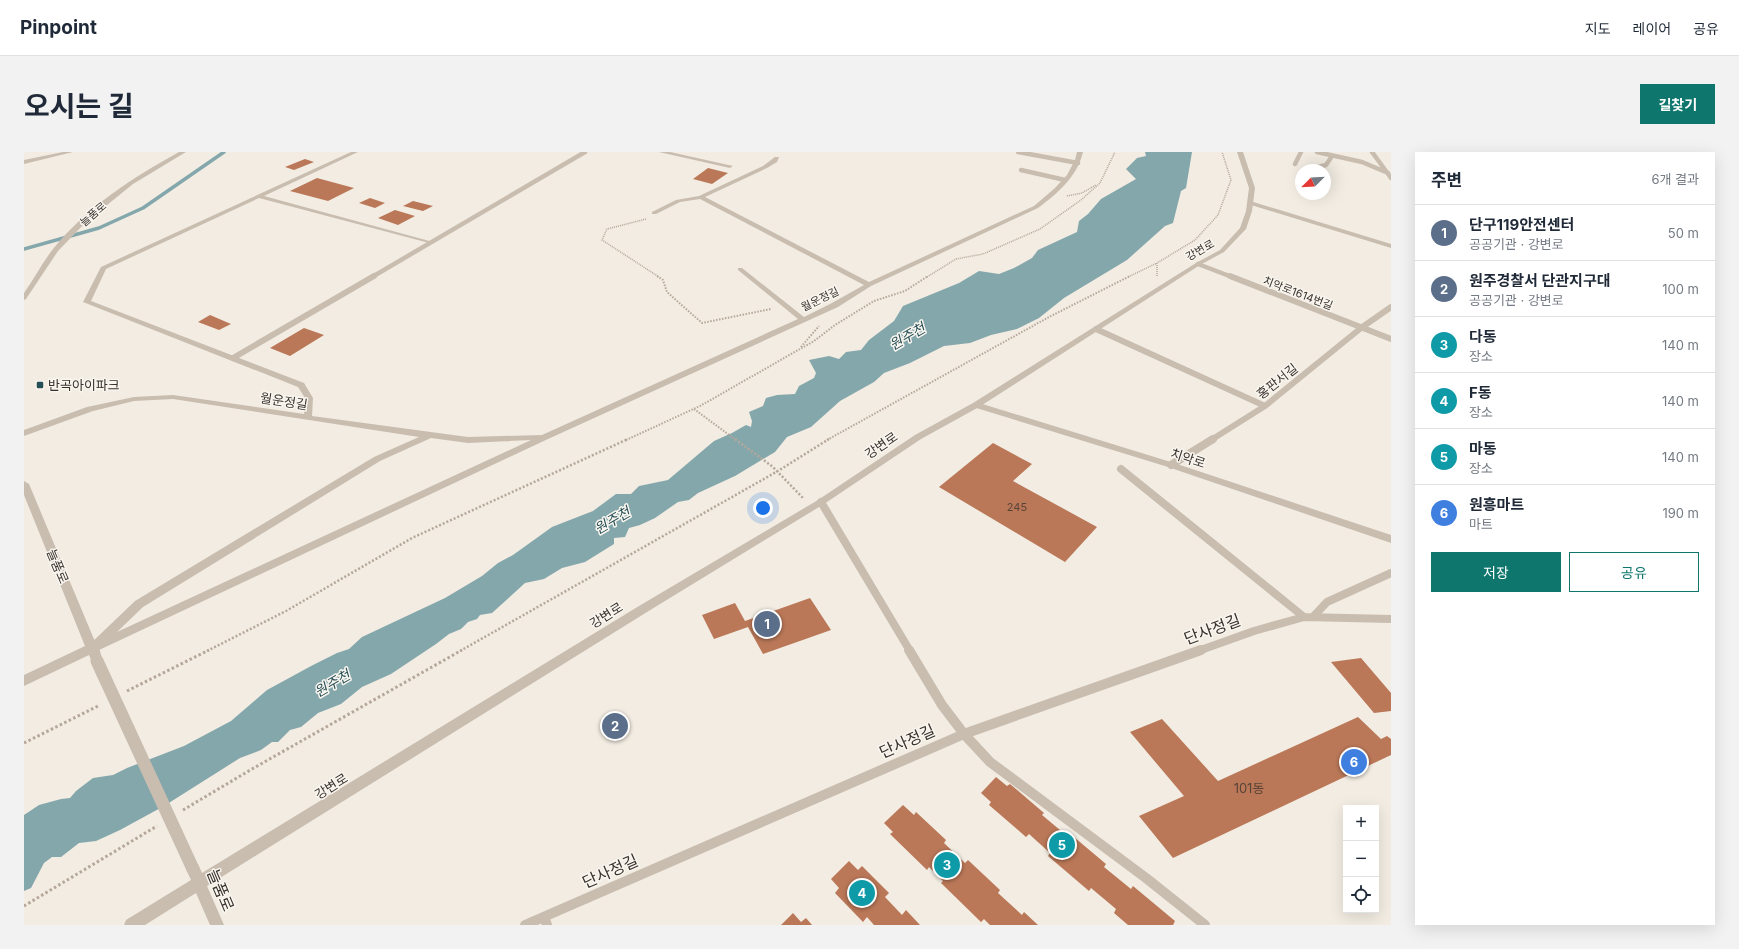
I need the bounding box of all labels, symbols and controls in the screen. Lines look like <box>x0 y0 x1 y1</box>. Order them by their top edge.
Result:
text: Pinpoint <box>20 16 97 39</box>
text: 지도 <box>1585 20 1611 37</box>
text: 레이어 <box>1633 20 1671 37</box>
text: 공유 <box>1693 20 1719 37</box>
button: 길찾기 <box>1640 84 1715 124</box>
text: 오시는 길 <box>24 89 134 123</box>
north arrow <box>1295 164 1331 200</box>
text: 주변 <box>1431 170 1462 190</box>
text: 6개 결과 <box>1651 171 1699 187</box>
street label: 늘품로 <box>77 199 109 229</box>
text: 단구119안전센터 <box>1469 215 1574 234</box>
text: 1 <box>1441 225 1447 241</box>
text: 50 m <box>1668 225 1699 241</box>
street label: 강변로 <box>1183 236 1217 264</box>
text: 공공기관 · 강변로 <box>1469 236 1564 252</box>
text: 원주경찰서 단관지구대 <box>1469 271 1611 290</box>
street label: 치악로1614번길 <box>1261 273 1335 313</box>
text: 2 <box>1440 281 1448 297</box>
text: 100 m <box>1662 281 1699 297</box>
street label: 월운정길 <box>799 284 841 314</box>
text: 공공기관 · 강변로 <box>1469 292 1564 308</box>
water label: 원주천 <box>886 318 929 353</box>
text: 다동 <box>1469 327 1497 346</box>
text: 3 <box>1440 337 1448 353</box>
text: 140 m <box>1662 337 1699 353</box>
text: 장소 <box>1469 348 1493 364</box>
street label: 홍판서길 <box>1253 360 1301 402</box>
place label: 반곡아이파크 <box>48 377 120 393</box>
marker: 반곡아이파크 <box>35 380 45 390</box>
text: F동 <box>1469 383 1492 402</box>
street label: 월운정길 <box>259 389 309 413</box>
text: 4 <box>1440 393 1448 409</box>
text: 140 m <box>1662 393 1699 409</box>
text: 장소 <box>1469 404 1493 420</box>
street label: 강변로 <box>862 428 900 462</box>
text: 마동 <box>1469 439 1497 458</box>
street label: 치악로 <box>1168 445 1208 471</box>
text: 5 <box>1440 449 1448 465</box>
text: 140 m <box>1662 449 1699 465</box>
text: 장소 <box>1469 460 1493 476</box>
text: 원흥마트 <box>1469 495 1524 514</box>
your location <box>753 498 773 518</box>
house number: 245 <box>1007 500 1027 514</box>
water label: 원주천 <box>591 502 634 537</box>
text: 6 <box>1440 505 1448 521</box>
text: 190 m <box>1662 505 1699 521</box>
text: 마트 <box>1469 516 1493 532</box>
street label: 늘품로 <box>44 546 72 586</box>
button: 저장 <box>1431 552 1561 592</box>
button: 공유 <box>1569 552 1699 592</box>
street label: 강변로 <box>587 599 625 631</box>
pin: 1 <box>754 609 780 639</box>
street label: 단사정길 <box>1181 610 1243 648</box>
water label: 원주천 <box>311 665 354 700</box>
pin: 2 <box>602 711 628 741</box>
street label: 단사정길 <box>876 720 938 762</box>
pin: 6 <box>1341 747 1367 777</box>
street label: 강변로 <box>312 770 350 802</box>
house number: 101동 <box>1234 780 1264 796</box>
map controls <box>1343 805 1379 913</box>
button: + <box>1343 805 1379 841</box>
pin: 5 <box>1049 830 1075 860</box>
button: − <box>1343 841 1379 877</box>
street label: 단사정길 <box>579 850 641 892</box>
pin: 3 <box>934 850 960 880</box>
street label: 늘품로 <box>203 866 239 914</box>
button: locate <box>1343 877 1379 913</box>
pin: 4 <box>849 878 875 908</box>

